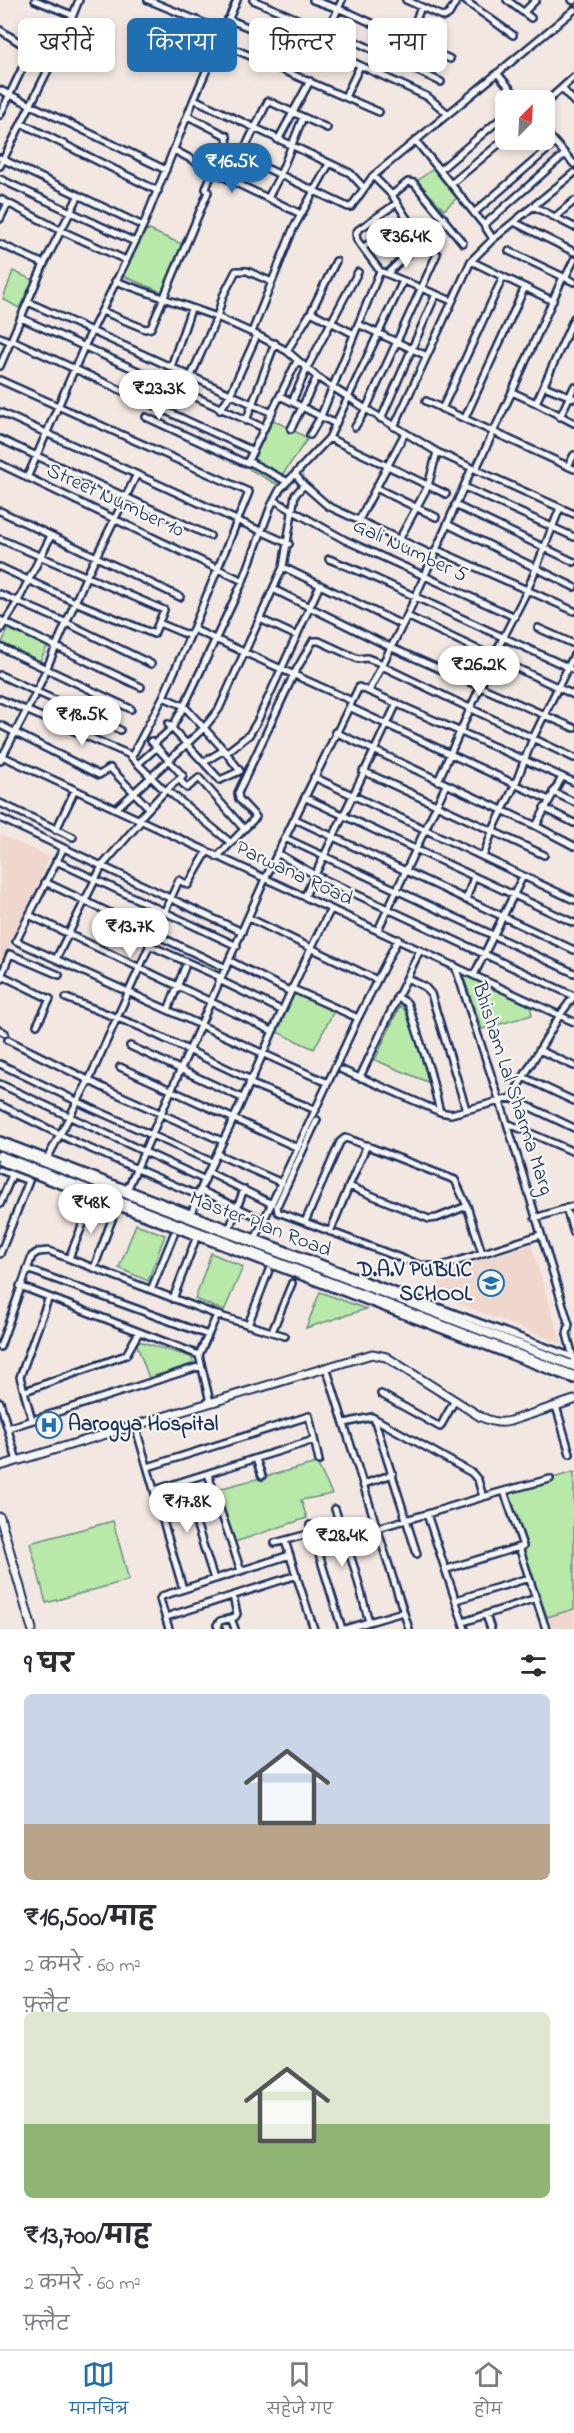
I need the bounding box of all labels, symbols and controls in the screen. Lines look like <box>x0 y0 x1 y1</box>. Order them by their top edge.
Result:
chip: खरीदें <box>18 18 115 72</box>
chip: किराया <box>127 18 237 72</box>
chip: फ़िल्टर <box>249 18 356 72</box>
chip: नया <box>368 18 447 72</box>
north arrow <box>495 90 555 150</box>
map controls <box>495 90 555 150</box>
pin: ₹16.5K <box>183 143 281 194</box>
text: ₹16.5K <box>206 148 258 177</box>
pin: ₹36.4K <box>357 218 455 269</box>
text: ₹36.4K <box>380 223 432 252</box>
pin: ₹23.3K <box>110 370 208 421</box>
text: ₹23.3K <box>133 375 185 404</box>
street label: Street Number 10 <box>41 456 189 546</box>
street label: Gali Number 5 <box>348 511 472 591</box>
pin: ₹26.2K <box>430 646 528 697</box>
text: ₹26.2K <box>452 651 506 680</box>
pin: ₹18.5K <box>33 696 131 747</box>
text: ₹18.5K <box>56 701 108 730</box>
street label: Parwana Road <box>230 834 358 914</box>
pin: ₹13.7K <box>81 908 179 959</box>
text: ₹13.7K <box>106 913 154 942</box>
street label: Bhisham Lal Sharma Marg <box>461 978 561 1200</box>
pin: ₹48K <box>55 1184 127 1235</box>
street label: Master Plan Road <box>185 1184 336 1266</box>
text: ₹48K <box>72 1189 110 1218</box>
place label: D.A.V PUBLIC SCHOOL <box>356 1256 473 1310</box>
school or university icon: D.A.V PUBLIC SCHOOL <box>476 1268 506 1298</box>
hospital icon: Aarogya Hospital <box>34 1410 64 1440</box>
place label: Aarogya Hospital <box>68 1410 219 1442</box>
pin: ₹17.8K <box>138 1483 236 1534</box>
text: ₹17.8K <box>163 1488 211 1517</box>
pin: ₹28.4K <box>293 1517 391 1568</box>
text: ₹28.4K <box>316 1522 368 1551</box>
text: 9 घर <box>24 1647 73 1685</box>
icon: filters <box>517 1649 550 1682</box>
icon: home <box>233 1733 341 1841</box>
text: ₹16,500/माह <box>24 1900 155 1938</box>
text: 2 कमरे · 60 m² <box>24 1952 141 1981</box>
text: फ़्लैट <box>24 1993 70 2022</box>
icon: home <box>233 2051 341 2159</box>
text: ₹13,700/माह <box>24 2218 150 2256</box>
text: 2 कमरे · 60 m² <box>24 2270 141 2299</box>
text: फ़्लैट <box>24 2311 70 2340</box>
tab: मानचित्र <box>69 2358 128 2426</box>
tab: सहेजे गए <box>267 2358 333 2426</box>
tab: होम <box>472 2358 505 2426</box>

